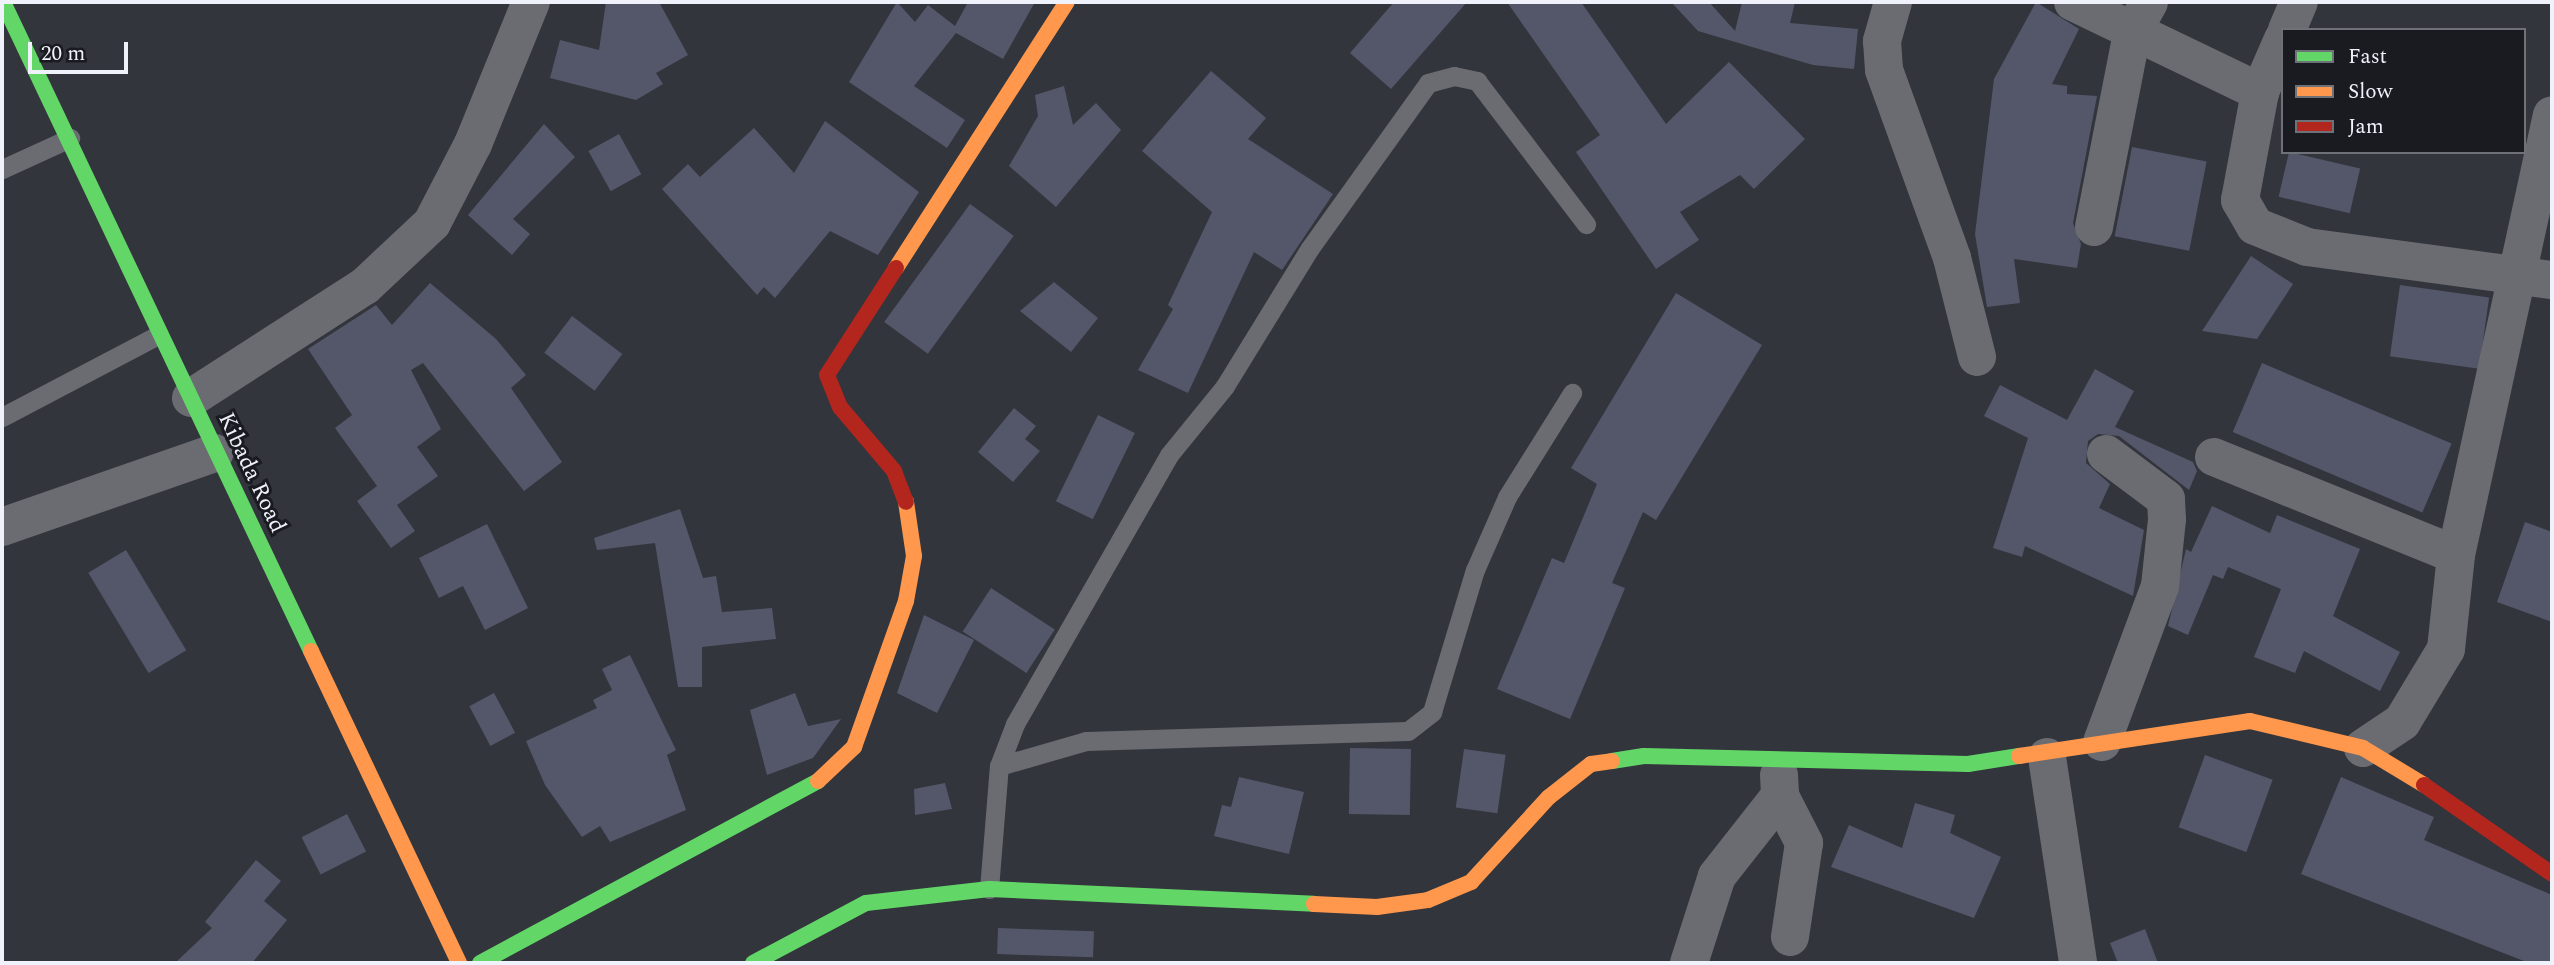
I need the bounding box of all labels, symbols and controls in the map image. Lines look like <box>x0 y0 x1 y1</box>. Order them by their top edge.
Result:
scale bar <box>32 28 131 72</box>
legend <box>2281 28 2526 154</box>
text: 20 m <box>41 38 85 70</box>
text: Fast <box>2348 41 2387 73</box>
text: Slow <box>2348 76 2392 108</box>
text: Jam <box>2348 111 2384 143</box>
street label: Kibada Road <box>211 409 291 537</box>

